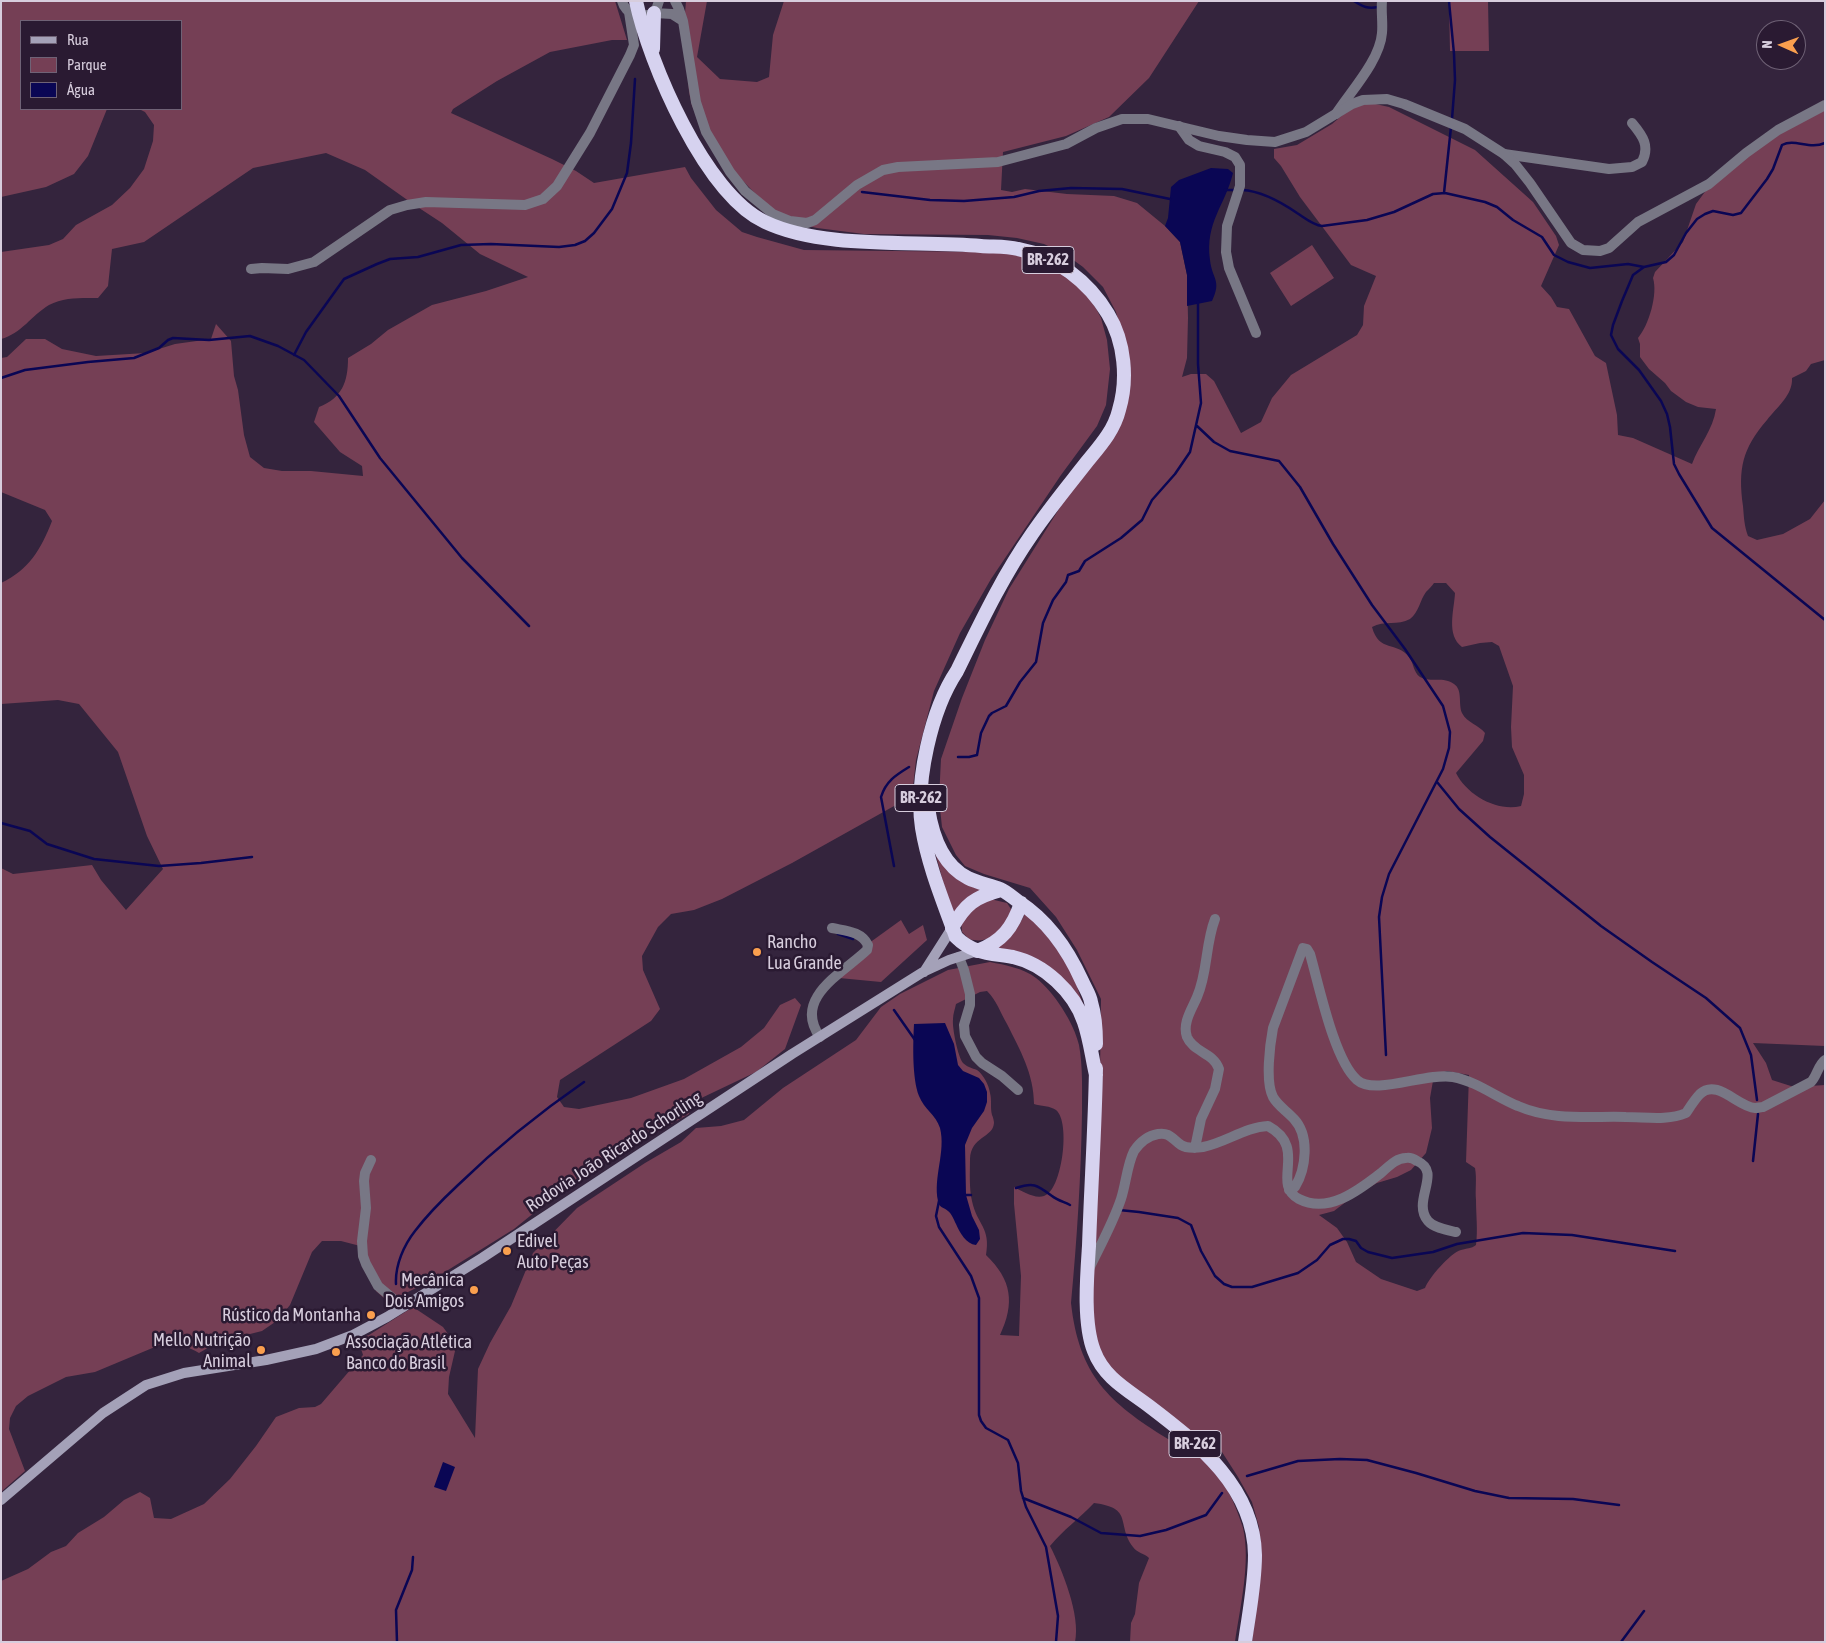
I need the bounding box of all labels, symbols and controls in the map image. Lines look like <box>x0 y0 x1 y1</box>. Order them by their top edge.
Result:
legend <box>20 20 182 110</box>
north arrow <box>1756 20 1806 70</box>
text: Rua <box>67 31 89 48</box>
text: N <box>1759 40 1775 49</box>
text: Parque <box>67 56 107 73</box>
text: Água <box>67 81 95 98</box>
road number: BR-262 <box>1022 246 1074 274</box>
road number: BR-262 <box>895 784 947 811</box>
place label: Rancho Lua Grande <box>767 931 842 974</box>
marker: Rancho Lua Grande <box>751 946 763 958</box>
street label: Rodovia João Ricardo Schorling <box>522 1087 706 1217</box>
place label: Edivel Auto Peças <box>517 1230 589 1272</box>
marker: Edivel Auto Peças <box>501 1245 513 1257</box>
place label: Mecânica Dois Amigos <box>384 1269 464 1312</box>
marker: Mecânica Dois Amigos <box>468 1284 480 1296</box>
place label: Rústico da Montanha <box>222 1304 361 1326</box>
marker: Rústico da Montanha <box>365 1309 377 1321</box>
place label: Mello Nutrição Animal <box>153 1329 251 1372</box>
place label: Associação Atlética Banco do Brasil <box>346 1331 472 1374</box>
marker: Mello Nutrição Animal <box>255 1344 267 1356</box>
marker: Associação Atlética Banco do Brasil <box>330 1346 342 1358</box>
road number: BR-262 <box>1169 1430 1221 1458</box>

